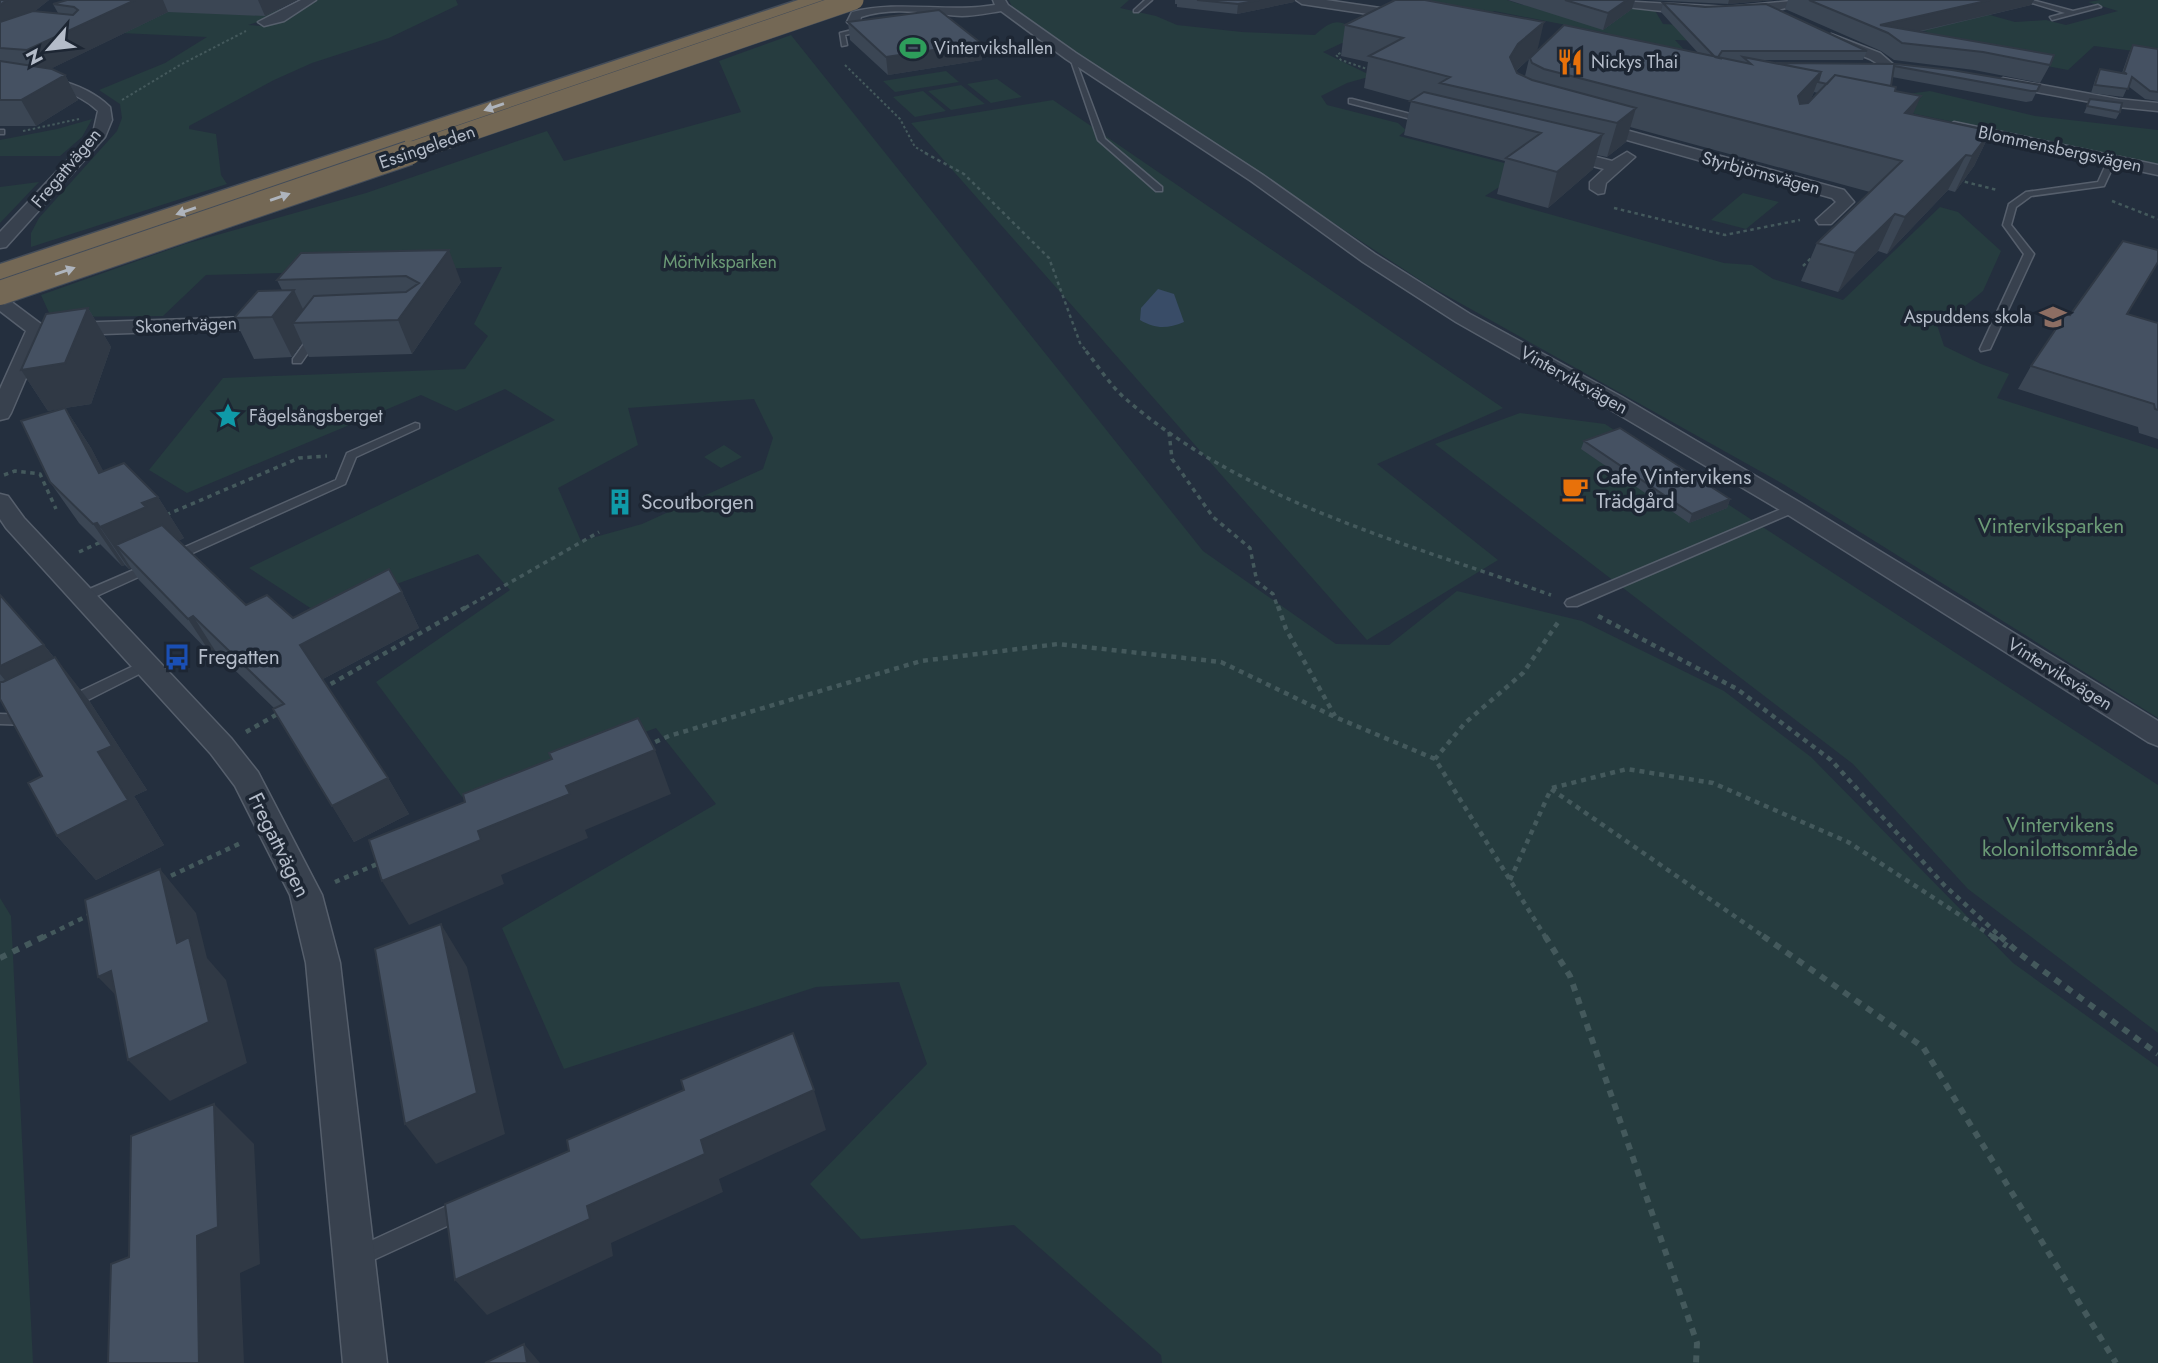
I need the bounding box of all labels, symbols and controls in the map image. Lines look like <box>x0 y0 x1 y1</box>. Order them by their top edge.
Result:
north arrow <box>14 14 84 84</box>
sports icon: Vintervikshallen <box>898 33 928 63</box>
place label: Vintervikshallen <box>934 35 1053 61</box>
text: N <box>19 44 50 70</box>
restaurant icon: Nickys Thai <box>1555 47 1585 77</box>
place label: Nickys Thai <box>1591 49 1678 75</box>
one-way arrow <box>484 102 505 113</box>
street label: Essingeleden <box>375 118 479 176</box>
street label: Blommensbergsvägen <box>1976 119 2144 179</box>
street label: Fregattvägen <box>25 122 107 214</box>
street label: Styrbjörnsvägen <box>1699 145 1823 201</box>
one-way arrow <box>269 191 290 202</box>
one-way arrow <box>175 206 196 217</box>
park label: Mörtviksparken <box>663 249 777 275</box>
one-way arrow <box>54 265 75 276</box>
school or university icon: Aspuddens skola <box>2038 302 2068 332</box>
place label: Aspuddens skola <box>1904 304 2032 330</box>
street label: Skonertvägen <box>134 310 238 340</box>
street label: Vinterviksvägen <box>1515 340 1633 420</box>
place icon: Fågelsångsberget <box>213 401 243 431</box>
place label: Fågelsångsberget <box>249 403 383 429</box>
place label: Cafe Vintervikens Trädgård <box>1596 462 1752 516</box>
cafe icon: Cafe Vintervikens Trädgård <box>1560 474 1590 504</box>
building icon: Scoutborgen <box>605 487 635 517</box>
place label: Scoutborgen <box>641 487 754 517</box>
park label: Vinterviksparken <box>1978 511 2124 541</box>
street label: Vinterviksvägen <box>2002 631 2118 717</box>
bus stop icon: Fregatten <box>162 642 192 672</box>
place label: Fregatten <box>198 642 280 672</box>
street label: Fregattvägen <box>241 788 317 902</box>
park label: Vintervikens kolonilottsområde <box>1982 810 2138 864</box>

